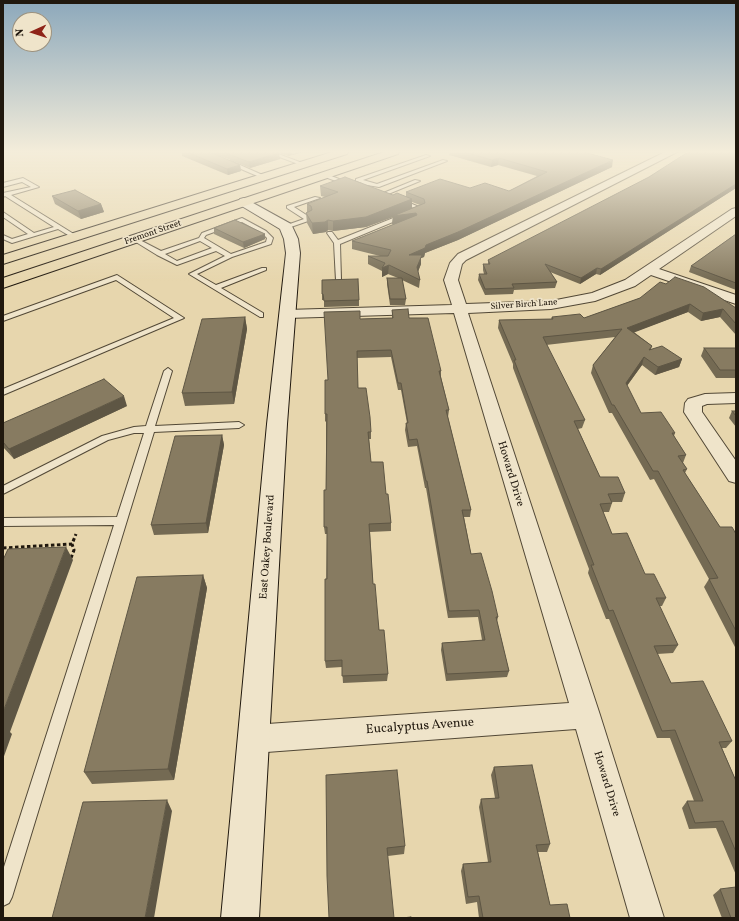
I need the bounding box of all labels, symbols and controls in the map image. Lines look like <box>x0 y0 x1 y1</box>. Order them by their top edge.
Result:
north arrow <box>12 12 52 52</box>
text: N <box>13 28 28 37</box>
street label: Fremont Street <box>123 218 183 248</box>
street label: Silver Birch Lane <box>490 297 558 313</box>
street label: Howard Drive <box>494 440 526 508</box>
street label: East Oakey Boulevard <box>258 494 278 600</box>
street label: Eucalyptus Avenue <box>365 715 475 739</box>
street label: Howard Drive <box>590 750 622 818</box>

